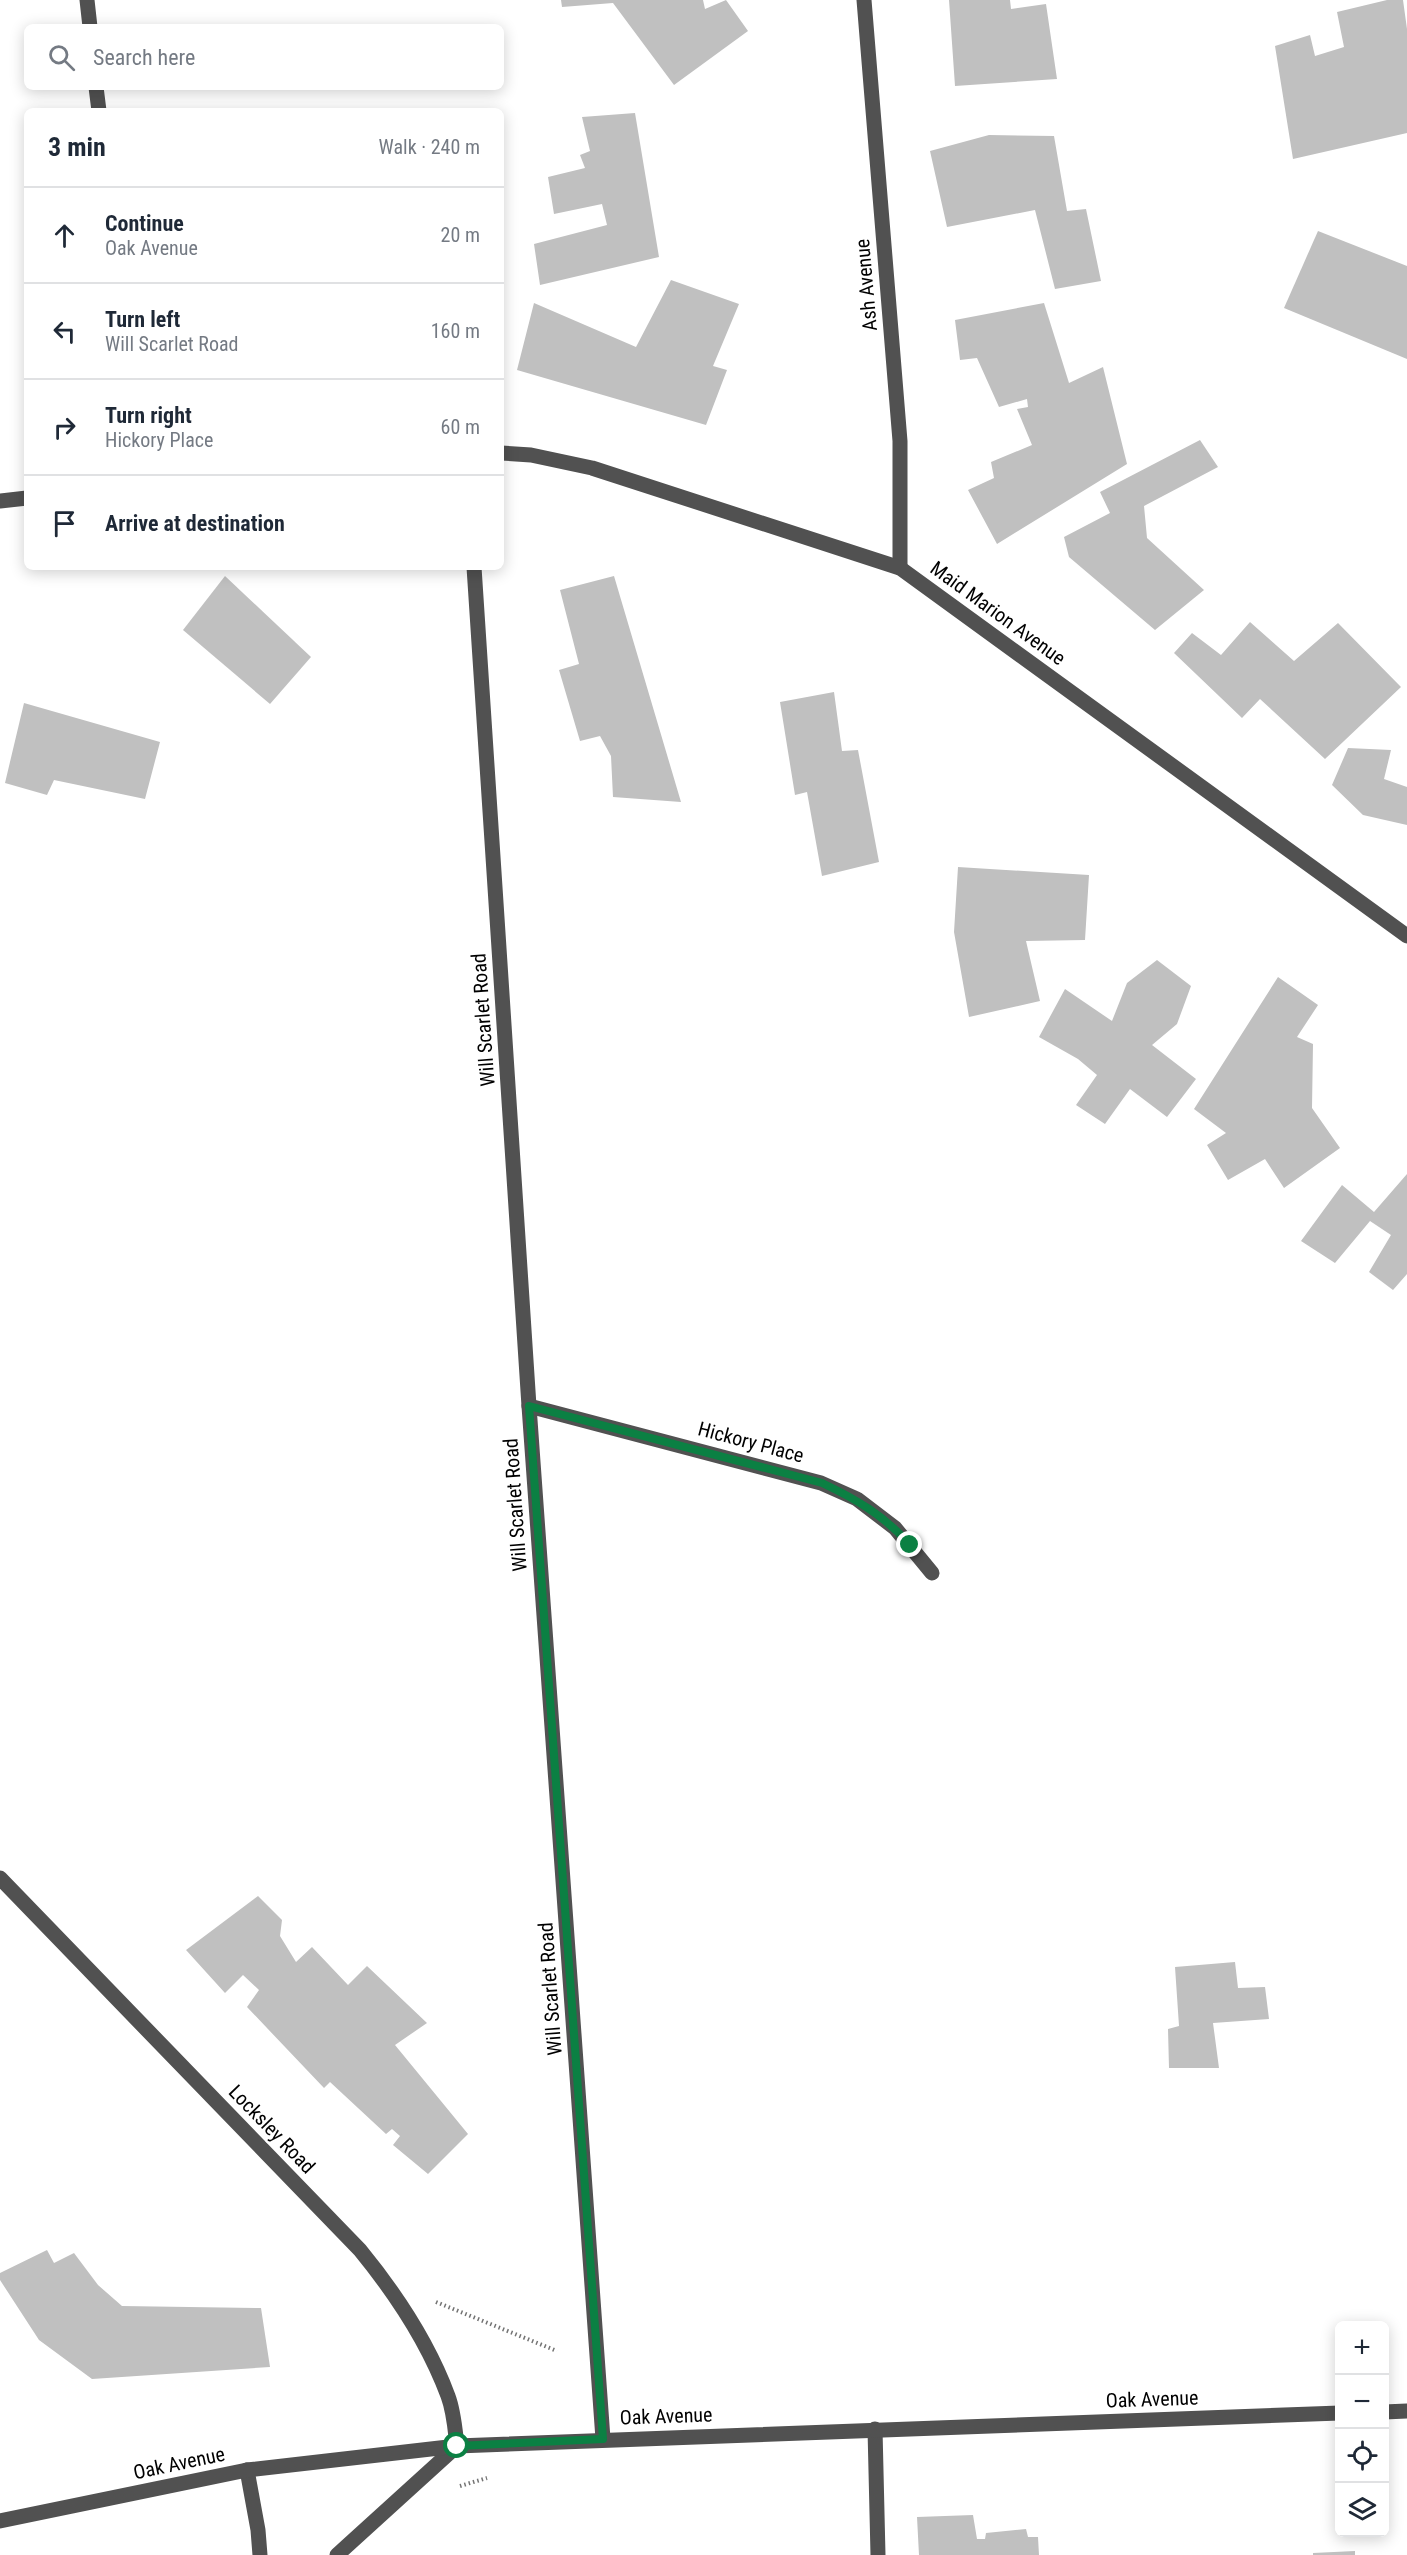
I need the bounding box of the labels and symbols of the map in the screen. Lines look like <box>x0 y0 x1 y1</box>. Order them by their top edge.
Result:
street label: Ash Avenue <box>850 238 882 332</box>
street label: Maid Marion Avenue <box>926 556 1070 670</box>
street label: Will Scarlet Road <box>466 953 500 1087</box>
street label: Hickory Place <box>696 1416 806 1468</box>
street label: Will Scarlet Road <box>498 1438 532 1572</box>
route end <box>896 1531 922 1557</box>
street label: Will Scarlet Road <box>533 1922 567 2056</box>
street label: Locksley Road <box>224 2080 320 2178</box>
street label: Oak Avenue <box>1105 2385 1199 2413</box>
street label: Oak Avenue <box>619 2402 713 2430</box>
route start <box>443 2432 469 2458</box>
street label: Oak Avenue <box>131 2442 227 2484</box>

